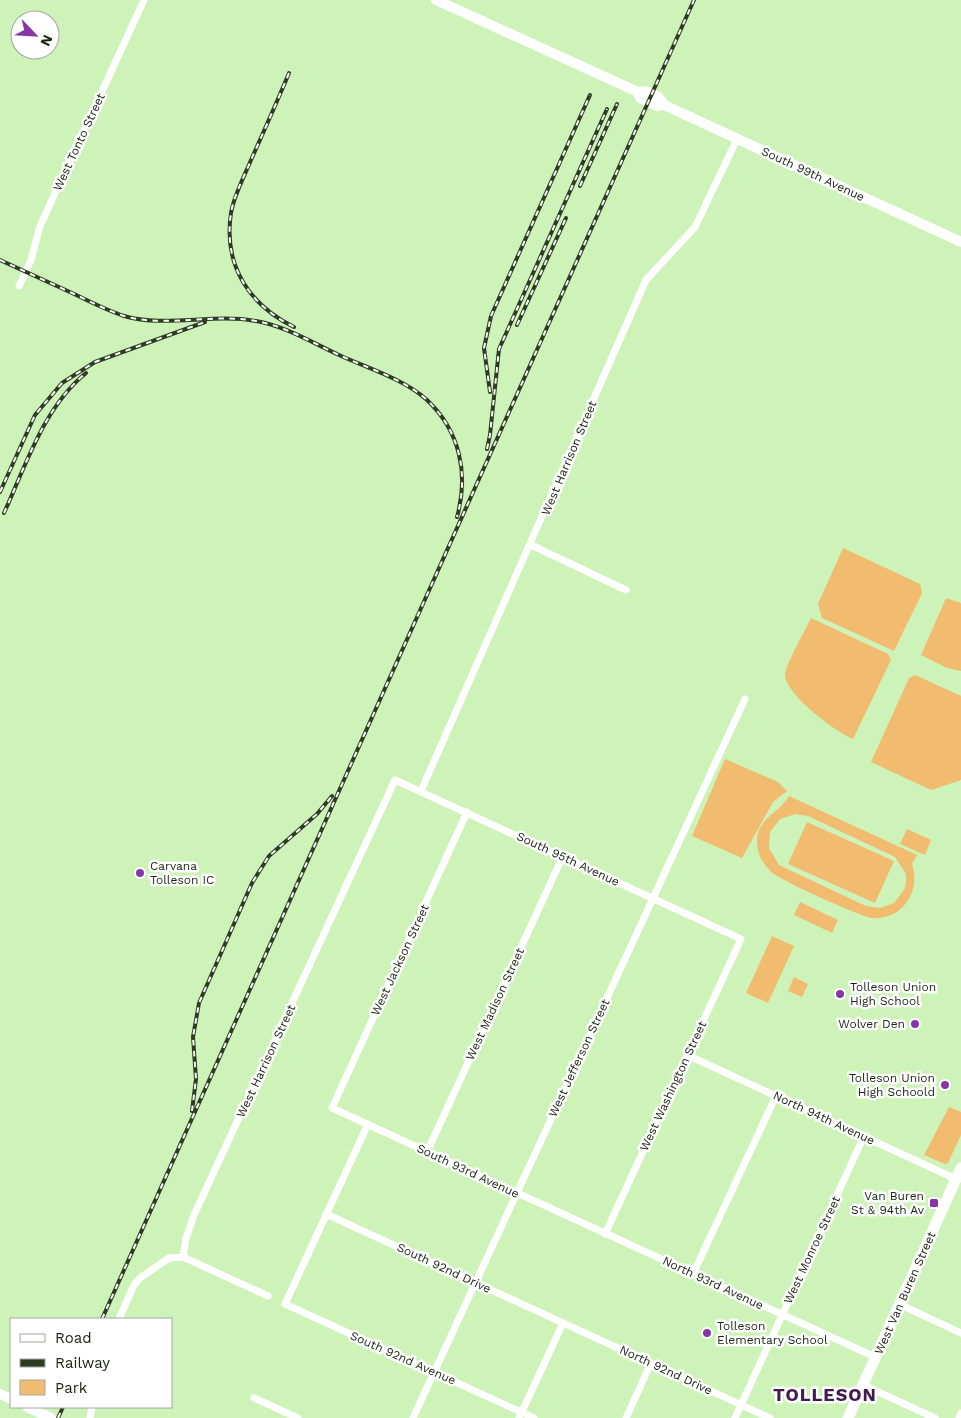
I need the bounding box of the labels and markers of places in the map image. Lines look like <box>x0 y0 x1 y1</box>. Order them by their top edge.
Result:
place label: Carvana Tolleson IC <box>150 859 214 887</box>
marker: Carvana Tolleson IC <box>134 867 146 879</box>
place label: Tolleson Union High School <box>850 980 936 1008</box>
marker: Tolleson Union High School <box>834 988 846 1000</box>
place label: Wolver Den <box>838 1017 905 1031</box>
marker: Wolver Den <box>909 1018 921 1030</box>
place label: Tolleson Union High Schoold <box>849 1071 935 1099</box>
marker: Tolleson Union High Schoold <box>939 1079 951 1091</box>
place label: Van Buren St & 94th Av <box>851 1189 925 1217</box>
marker: Van Buren St & 94th Av <box>928 1197 940 1209</box>
place label: Tolleson Elementary School <box>717 1319 828 1347</box>
marker: Tolleson Elementary School <box>701 1327 713 1339</box>

